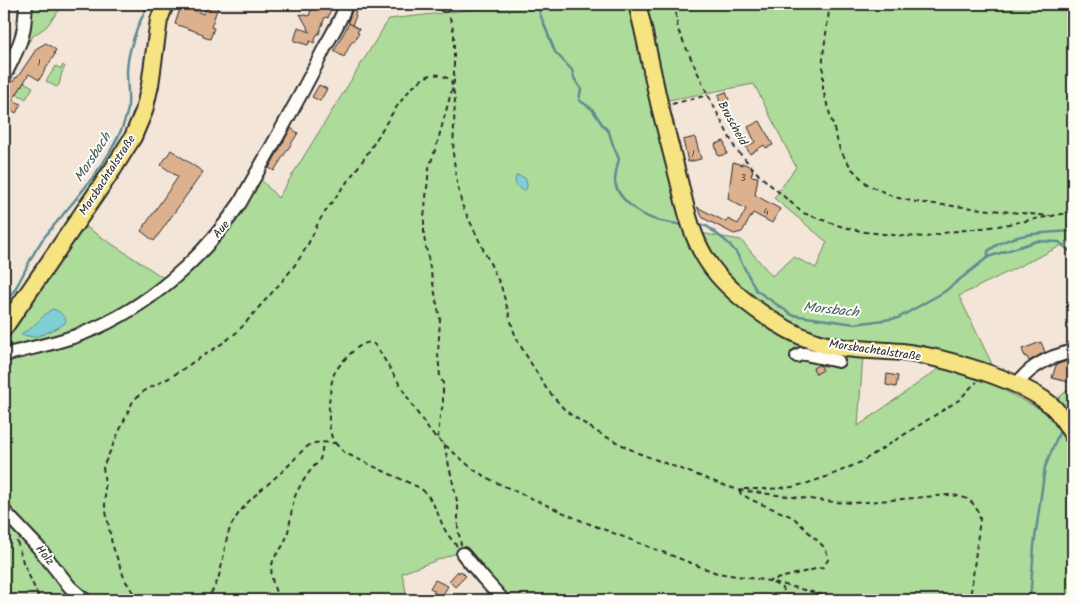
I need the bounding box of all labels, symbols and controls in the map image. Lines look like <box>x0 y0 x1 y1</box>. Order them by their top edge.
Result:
house number: 1 <box>37 55 41 71</box>
street label: Bruscheid <box>712 97 753 150</box>
water label: Morsbach <box>68 127 118 187</box>
street label: Morsbachtalstraße <box>74 131 141 219</box>
house number: 1 <box>691 146 695 162</box>
house number: 3 <box>740 170 746 186</box>
house number: 4 <box>763 204 769 220</box>
street label: Aue <box>208 216 235 243</box>
water label: Morsbach <box>802 296 861 324</box>
street label: Morsbachtalstraße <box>828 335 923 366</box>
street label: Holz <box>30 541 59 570</box>

